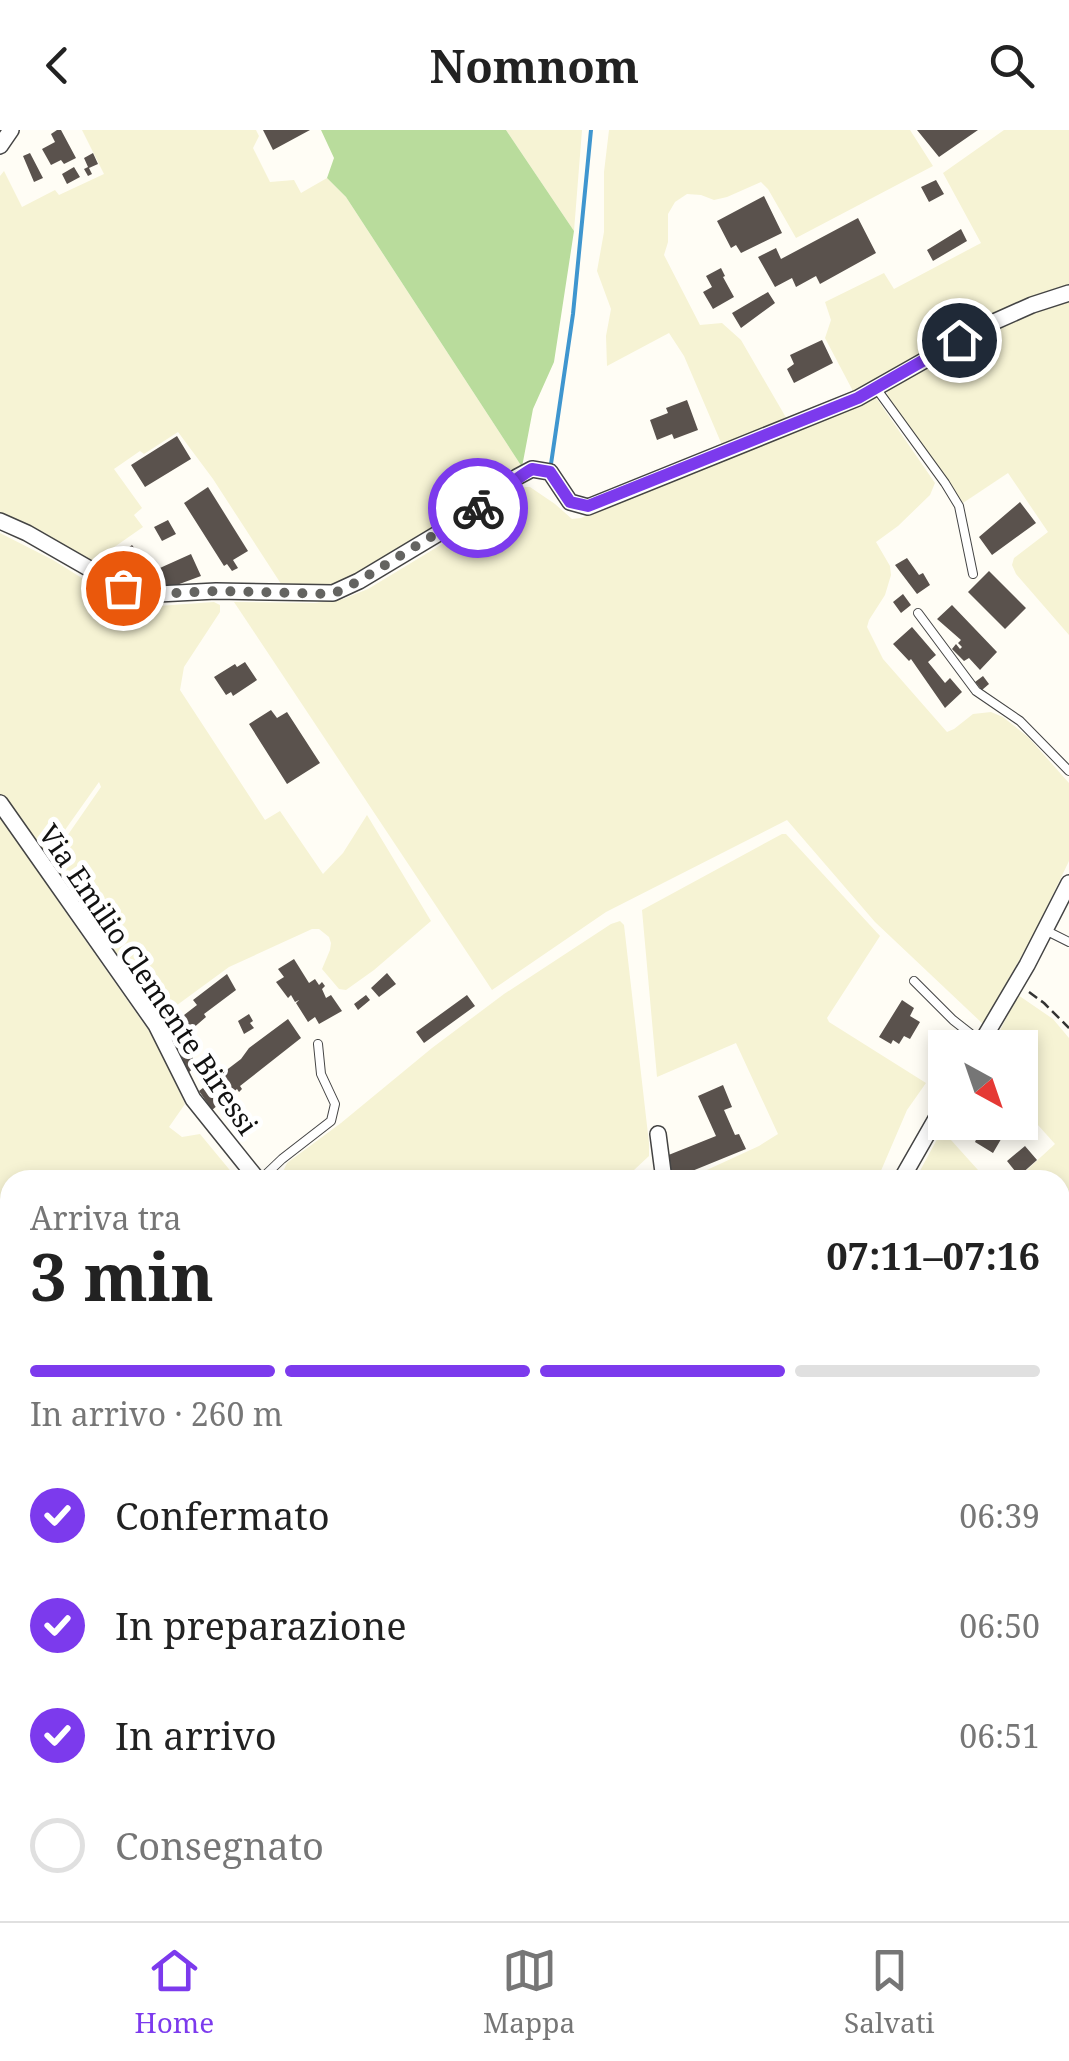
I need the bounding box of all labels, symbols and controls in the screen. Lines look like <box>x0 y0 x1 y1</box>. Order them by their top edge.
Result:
text: Nomnom <box>430 35 639 96</box>
icon: back <box>30 38 85 93</box>
icon: search <box>984 38 1039 93</box>
pin <box>917 298 1002 383</box>
icon: home <box>932 313 987 368</box>
courier <box>428 458 528 558</box>
icon: bike <box>451 481 506 536</box>
pin <box>81 546 166 631</box>
icon: bag <box>96 561 151 616</box>
street label: Via Emilio Clemente Biressi <box>31 816 267 1142</box>
north arrow <box>928 1030 1038 1140</box>
map controls <box>928 1030 1038 1140</box>
text: Arriva tra <box>30 1196 182 1239</box>
text: 07:11–07:16 <box>826 1229 1040 1281</box>
text: 3 min <box>30 1232 214 1320</box>
text: In arrivo · 260 m <box>30 1392 283 1435</box>
icon: check <box>30 1488 85 1543</box>
text: Confermato <box>115 1489 330 1541</box>
text: 06:39 <box>959 1494 1040 1537</box>
icon: check <box>30 1598 85 1653</box>
text: In preparazione <box>115 1599 407 1651</box>
text: 06:50 <box>959 1604 1040 1647</box>
icon: check <box>30 1708 85 1763</box>
text: In arrivo <box>115 1709 277 1761</box>
text: 06:51 <box>959 1714 1040 1757</box>
text: Consegnato <box>115 1819 324 1871</box>
tab: Home <box>134 1943 214 2041</box>
tab: Mappa <box>483 1943 575 2041</box>
tab: Salvati <box>844 1943 935 2041</box>

